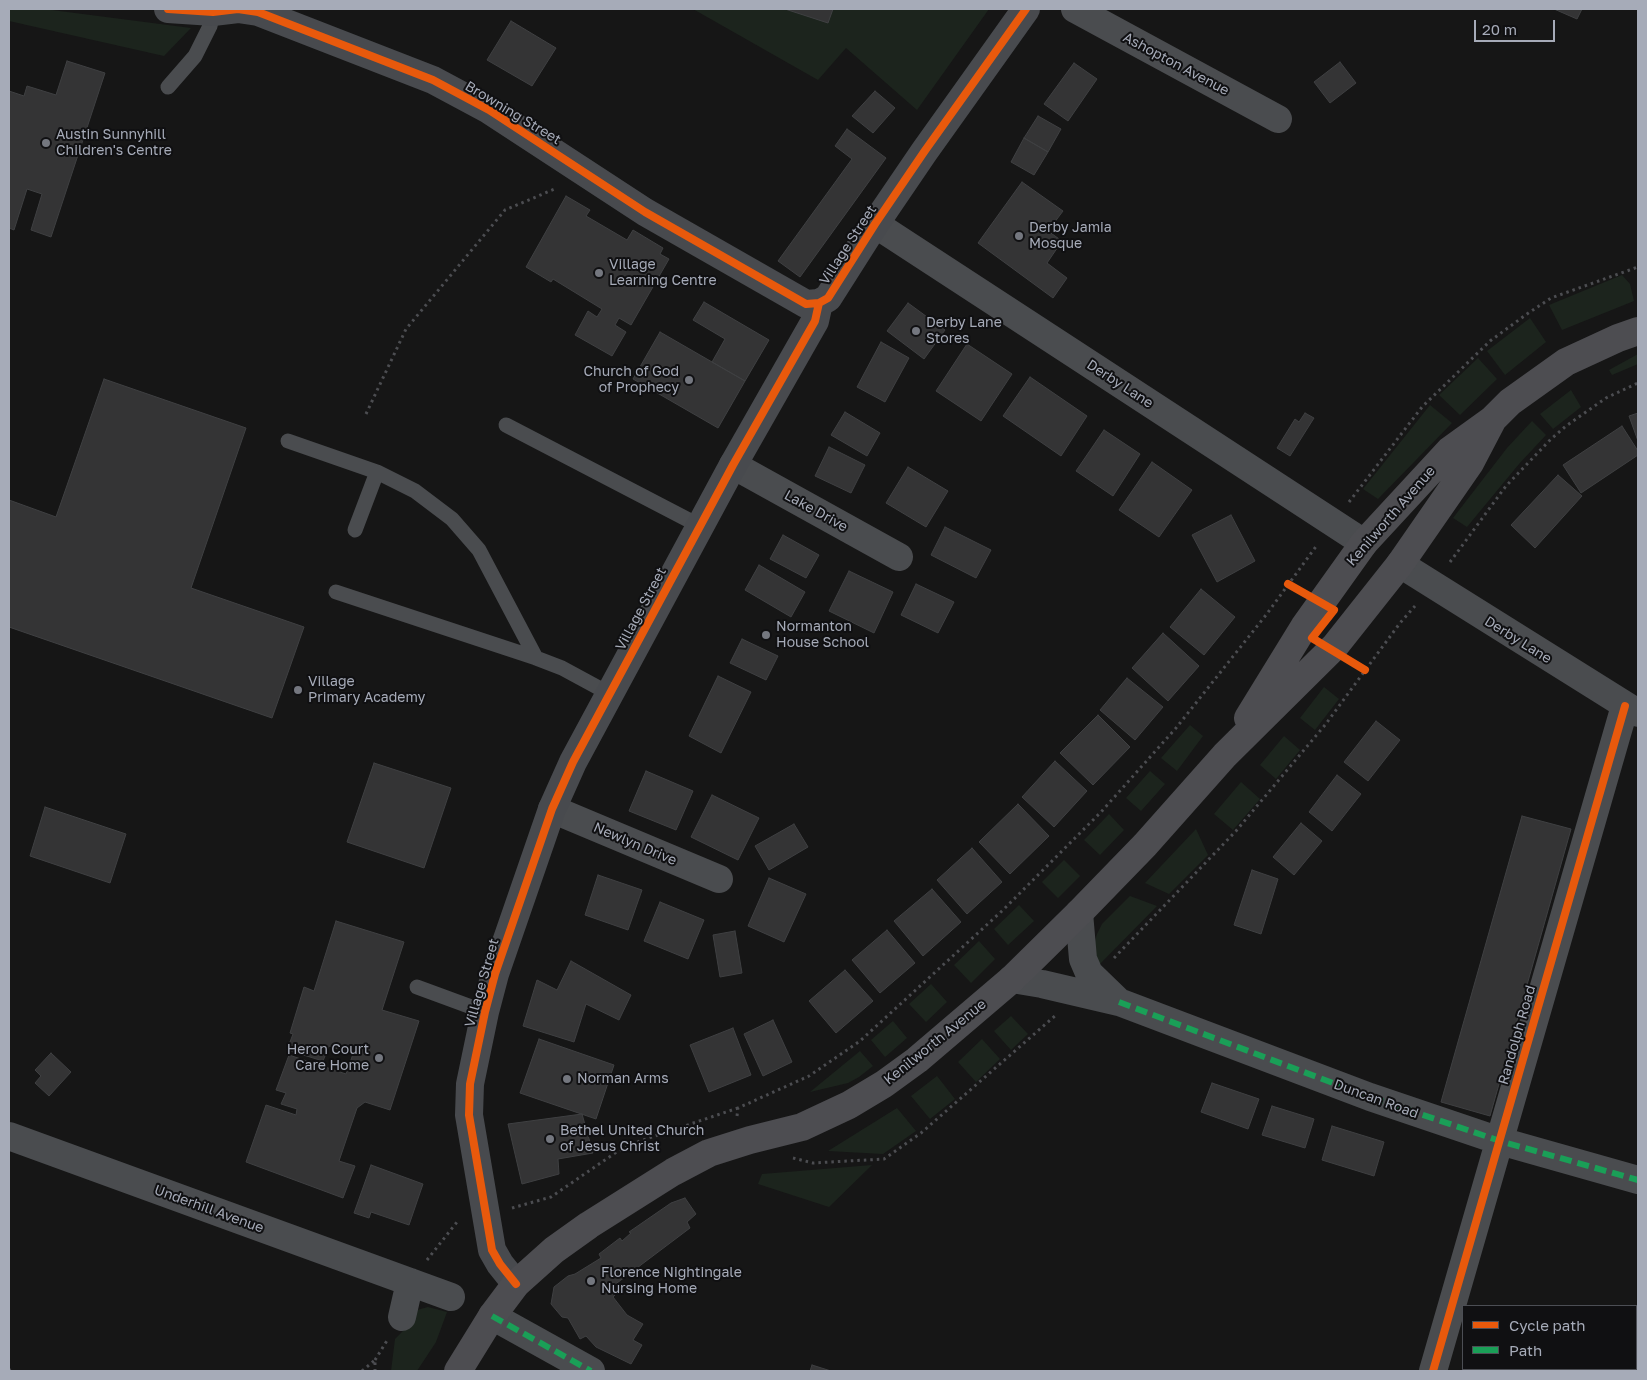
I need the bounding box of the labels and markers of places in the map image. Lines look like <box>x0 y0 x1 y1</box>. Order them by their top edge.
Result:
place label: Austin Sunnyhill Children's Centre <box>56 127 172 160</box>
marker: Austin Sunnyhill Children's Centre <box>40 137 52 149</box>
place label: Derby Jamia Mosque <box>1029 220 1112 252</box>
marker: Derby Jamia Mosque <box>1013 230 1025 242</box>
place label: Village Learning Centre <box>609 257 717 290</box>
marker: Village Learning Centre <box>593 267 605 279</box>
place label: Derby Lane Stores <box>926 315 1002 348</box>
marker: Derby Lane Stores <box>910 325 922 337</box>
place label: Church of God of Prophecy <box>584 364 679 397</box>
marker: Church of God of Prophecy <box>683 374 695 386</box>
place label: Normanton House School <box>776 619 869 652</box>
marker: Normanton House School <box>760 629 772 641</box>
place label: Village Primary Academy <box>308 674 425 706</box>
marker: Village Primary Academy <box>292 684 304 696</box>
place label: Heron Court Care Home <box>287 1042 369 1074</box>
marker: Heron Court Care Home <box>373 1052 385 1064</box>
place label: Norman Arms <box>577 1071 669 1087</box>
marker: Norman Arms <box>561 1073 573 1085</box>
place label: Bethel United Church of Jesus Christ <box>560 1123 704 1156</box>
marker: Bethel United Church of Jesus Christ <box>544 1133 556 1145</box>
place label: Florence Nightingale Nursing Home <box>601 1265 742 1298</box>
marker: Florence Nightingale Nursing Home <box>585 1275 597 1287</box>

